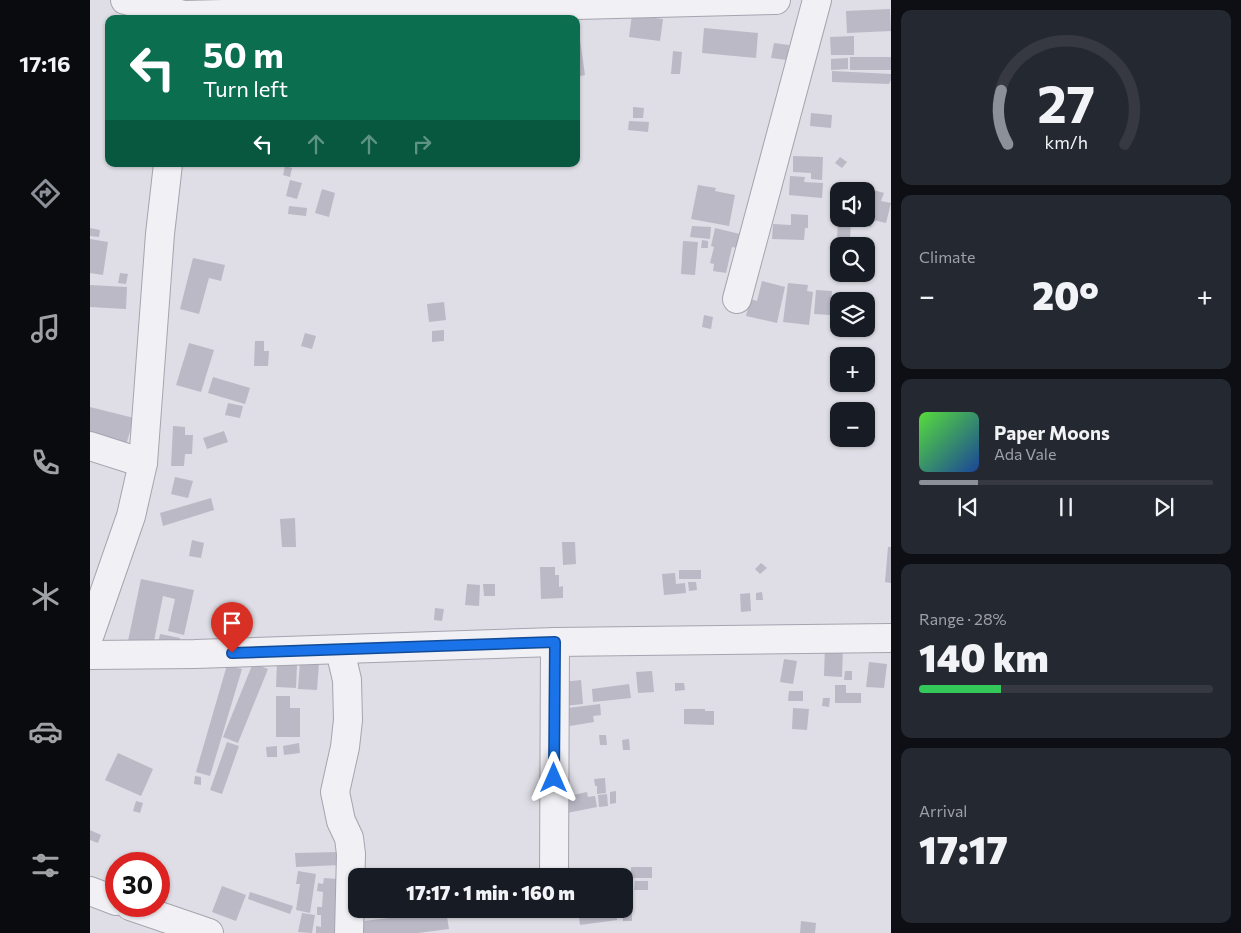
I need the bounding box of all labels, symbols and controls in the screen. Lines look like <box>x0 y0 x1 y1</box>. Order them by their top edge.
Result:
text: 50 m <box>203 32 284 75</box>
icon: left <box>120 35 185 100</box>
text: 17:16 <box>19 50 71 77</box>
text: 27 <box>1037 70 1095 134</box>
text: Turn left <box>203 75 288 102</box>
icon: left <box>249 130 277 158</box>
icon: ahead <box>302 130 330 158</box>
icon: ahead <box>355 130 383 158</box>
icon: right <box>408 130 436 158</box>
text: km/h <box>1044 131 1088 153</box>
icon: directions <box>28 176 63 211</box>
map controls <box>830 182 875 447</box>
button: sound <box>830 182 875 227</box>
button: search <box>830 237 875 282</box>
text: Climate <box>919 247 975 266</box>
text: 20° <box>1032 271 1099 318</box>
text: − <box>919 278 935 312</box>
text: + <box>1197 278 1213 312</box>
button: layers <box>830 292 875 337</box>
icon: music <box>28 311 63 346</box>
button: + <box>830 347 875 392</box>
button: − <box>830 402 875 447</box>
text: Paper Moons <box>994 421 1110 444</box>
text: Ada Vale <box>994 444 1056 463</box>
icon: phone <box>28 445 63 480</box>
icon: previous <box>954 493 982 521</box>
icon: pause <box>1052 493 1080 521</box>
icon: next <box>1150 493 1178 521</box>
icon: climate <box>28 579 63 614</box>
pin <box>211 602 253 653</box>
icon: arrive <box>218 609 246 637</box>
text: Range · 28% <box>919 609 1007 628</box>
text: 140 km <box>919 633 1049 680</box>
icon: car <box>28 714 63 749</box>
position arrow <box>527 751 579 803</box>
text: Arrival <box>919 801 967 820</box>
text: 17:17 <box>919 825 1008 872</box>
icon: filters <box>28 848 63 883</box>
speed limit sign: 30 <box>105 852 170 917</box>
text: 17:17 · 1 min · 160 m <box>406 881 575 904</box>

